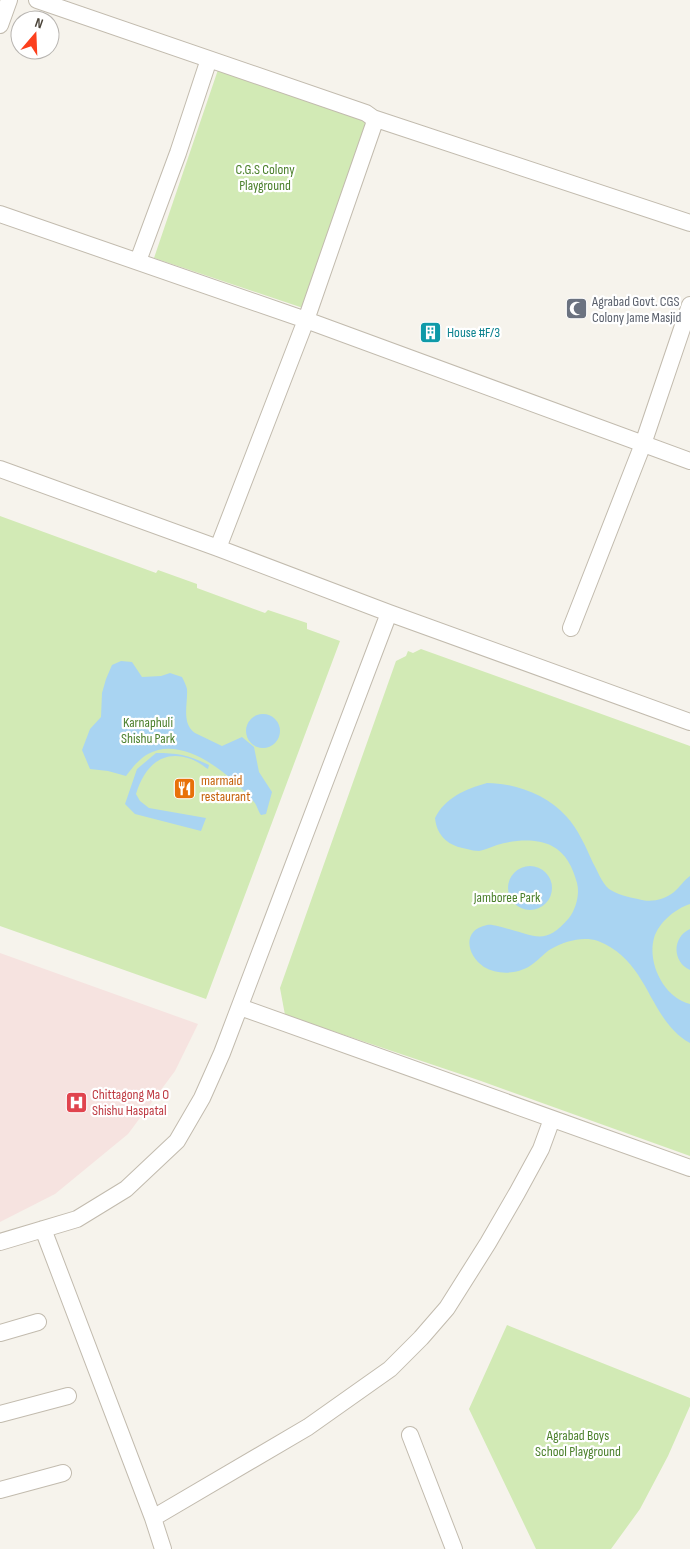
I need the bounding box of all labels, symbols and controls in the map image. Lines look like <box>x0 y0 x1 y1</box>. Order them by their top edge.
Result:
north arrow <box>10 10 60 60</box>
text: N <box>33 14 45 32</box>
park label: C.G.S Colony Playground <box>235 161 295 194</box>
place label: Agrabad Govt. CGS Colony Jame Masjid <box>591 293 681 326</box>
mosque icon: Agrabad Govt. CGS Colony Jame Masjid <box>564 297 588 321</box>
building icon: House #F/3 <box>419 320 443 344</box>
place label: House #F/3 <box>447 324 500 341</box>
park label: Karnaphuli Shishu Park <box>121 714 176 747</box>
place label: marmaid restaurant <box>201 772 250 805</box>
restaurant icon: marmaid restaurant <box>173 776 197 800</box>
park label: Jamboree Park <box>473 889 541 906</box>
place label: Chittagong Ma O Shishu Haspatal <box>92 1086 169 1119</box>
hospital icon: Chittagong Ma O Shishu Haspatal <box>64 1090 88 1114</box>
park label: Agrabad Boys School Playground <box>535 1427 621 1460</box>

